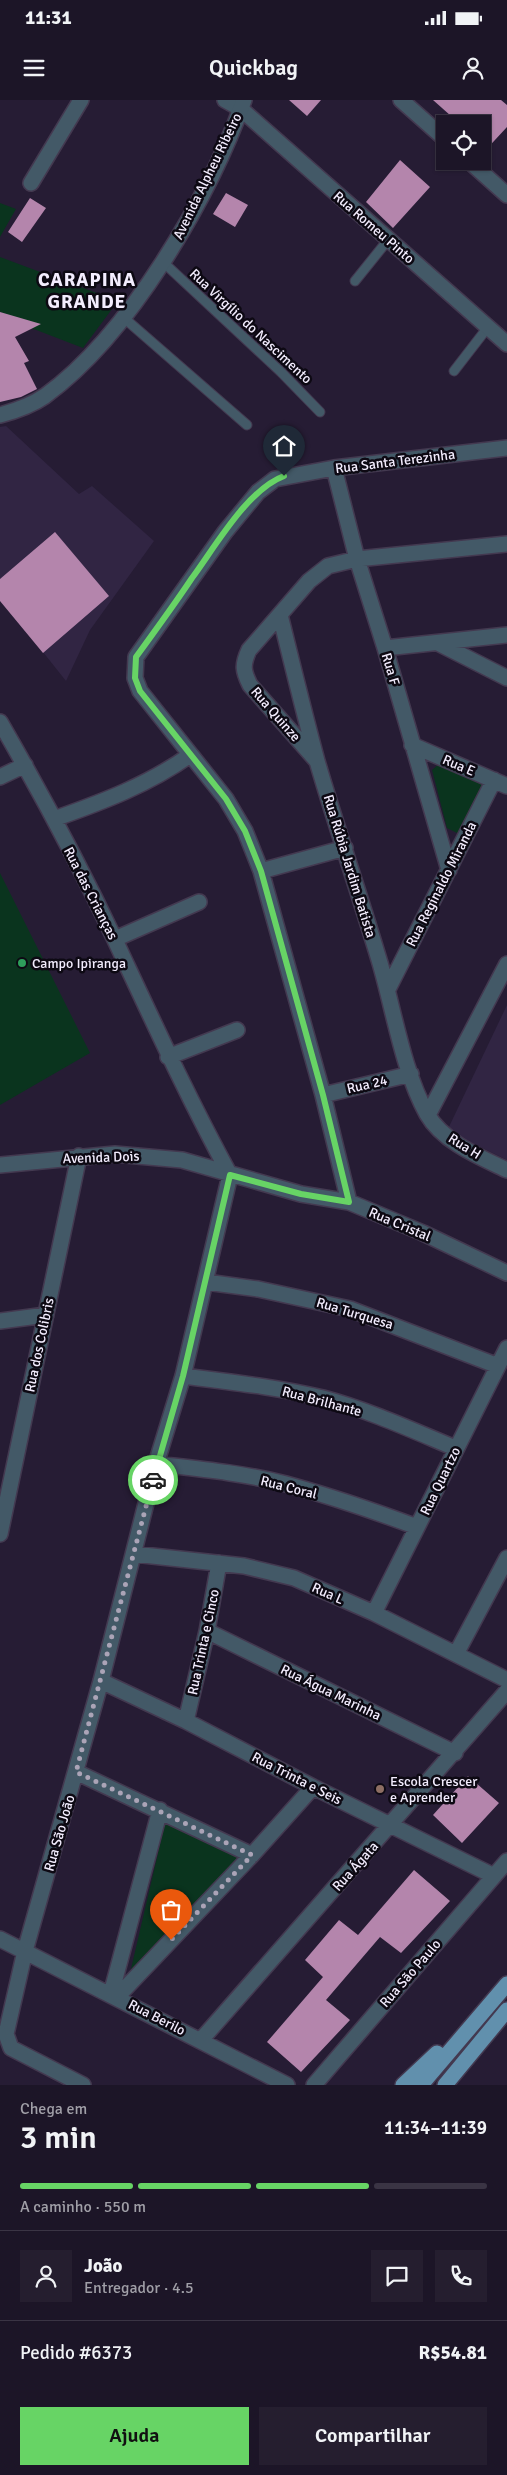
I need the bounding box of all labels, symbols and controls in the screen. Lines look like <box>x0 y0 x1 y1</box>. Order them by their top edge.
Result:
text: 11:31 <box>25 6 72 30</box>
icon: menu <box>20 54 48 82</box>
text: Quickbag <box>209 54 298 81</box>
icon: person <box>459 54 487 82</box>
street label: Avenida Alpheu Ribeiro <box>169 110 245 242</box>
map controls <box>436 115 491 170</box>
button: locate <box>436 115 491 170</box>
street label: Rua Romeu Pinto <box>330 188 418 267</box>
street label: Rua Virgílio do Nascimento <box>186 265 315 387</box>
district label: CARAPINA GRANDE <box>38 268 136 314</box>
pin <box>263 425 305 476</box>
icon: home <box>270 432 298 460</box>
street label: Rua Santa Terezinha <box>334 446 456 477</box>
street label: Rua F <box>378 651 403 687</box>
street label: Rua Quinze <box>247 683 304 745</box>
street label: Rua E <box>440 751 478 780</box>
street label: Rua Rúbia Jardim Batista <box>320 792 379 940</box>
street label: Rua Reginaldo Miranda <box>402 819 480 950</box>
street label: Rua das Crianças <box>60 844 121 942</box>
place label: Campo Ipiranga <box>32 955 126 972</box>
marker: Campo Ipiranga <box>16 957 28 969</box>
street label: Rua 24 <box>345 1071 389 1097</box>
street label: Rua H <box>445 1130 484 1163</box>
street label: Avenida Dois <box>62 1148 140 1167</box>
street label: Rua Cristal <box>366 1204 433 1245</box>
street label: Rua Turquesa <box>314 1294 395 1333</box>
street label: Rua dos Colibris <box>21 1296 58 1394</box>
street label: Rua Brilhante <box>280 1383 363 1420</box>
street label: Rua Quartzo <box>417 1444 464 1518</box>
courier <box>128 1455 178 1505</box>
icon: car <box>139 1466 167 1494</box>
street label: Rua Coral <box>259 1472 319 1503</box>
street label: Rua L <box>309 1579 346 1608</box>
street label: Rua Trinta e Cinco <box>184 1588 223 1697</box>
street label: Rua Água Marinha <box>278 1661 384 1724</box>
street label: Rua Trinta e Seis <box>249 1748 345 1808</box>
place label: Escola Crescer e Aprender <box>390 1773 478 1806</box>
marker: Escola Crescer e Aprender <box>374 1783 386 1795</box>
street label: Rua São João <box>40 1793 79 1873</box>
street label: Rua Ágata <box>329 1838 382 1895</box>
pin <box>150 1889 192 1940</box>
icon: bag <box>157 1896 185 1924</box>
street label: Rua São Paulo <box>376 1936 445 2011</box>
street label: Rua Berilo <box>125 1996 188 2039</box>
text: Chega em <box>20 2099 87 2119</box>
text: 11:34–11:39 <box>384 2116 487 2140</box>
text: 3 min <box>20 2118 97 2157</box>
text: A caminho · 550 m <box>20 2197 146 2217</box>
button: person <box>20 2250 72 2302</box>
button: chat <box>371 2250 423 2302</box>
button: phone <box>435 2250 487 2302</box>
text: João <box>84 2254 122 2278</box>
text: Entregador · 4.5 <box>84 2278 194 2298</box>
text: Pedido #6373 <box>20 2341 132 2365</box>
text: R$54.81 <box>419 2341 487 2365</box>
button: Ajuda <box>20 2407 249 2465</box>
button: Compartilhar <box>259 2407 487 2465</box>

